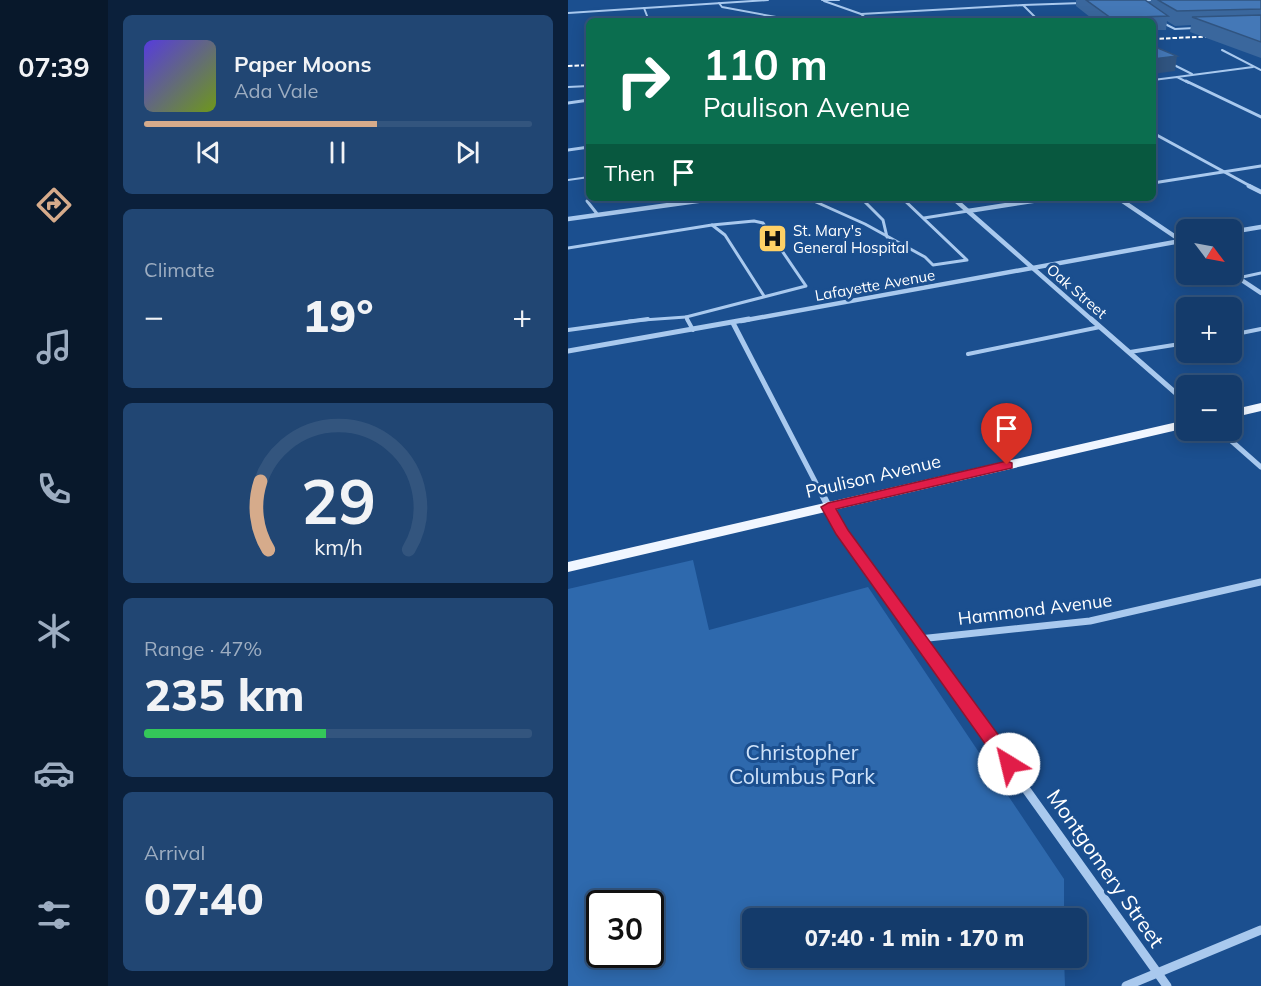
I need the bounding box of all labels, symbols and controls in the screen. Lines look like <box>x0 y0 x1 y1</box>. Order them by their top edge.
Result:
text: 110 m <box>703 38 828 91</box>
icon: right <box>604 42 682 120</box>
text: 07:39 <box>18 50 90 84</box>
text: Paper Moons <box>234 50 372 78</box>
text: Ada Vale <box>234 78 318 103</box>
text: Paulison Avenue <box>703 90 910 124</box>
icon: previous <box>192 136 225 169</box>
icon: pause <box>321 136 354 169</box>
icon: next <box>451 136 484 169</box>
icon: arrive <box>667 156 700 189</box>
text: Then <box>604 159 655 187</box>
icon: directions <box>33 184 75 226</box>
north arrow <box>1176 219 1242 285</box>
map controls <box>1176 219 1242 441</box>
place label: St. Mary's General Hospital <box>793 221 909 257</box>
hospital icon: St. Mary's General Hospital <box>756 223 788 255</box>
text: Climate <box>144 257 215 282</box>
street label: Oak Street <box>1043 260 1111 322</box>
street label: Lafayette Avenue <box>813 265 937 305</box>
text: 19° <box>302 287 374 343</box>
text: − <box>144 295 164 336</box>
text: + <box>512 295 532 336</box>
button: + <box>1176 297 1242 363</box>
icon: music <box>33 326 75 368</box>
button: − <box>1176 375 1242 441</box>
pin <box>981 403 1032 465</box>
icon: arrive <box>990 412 1023 445</box>
street label: Paulison Avenue <box>803 449 943 503</box>
text: 29 <box>301 461 375 540</box>
icon: phone <box>33 468 75 510</box>
text: km/h <box>314 533 362 560</box>
street label: Hammond Avenue <box>957 588 1113 630</box>
icon: climate <box>33 610 75 652</box>
text: Range · 47% <box>144 636 262 661</box>
text: 235 km <box>144 666 305 722</box>
position arrow <box>977 732 1041 796</box>
park label: Christopher Columbus Park <box>729 739 875 789</box>
icon: car <box>33 752 75 794</box>
street label: Montgomery Street <box>1042 784 1170 952</box>
text: Arrival <box>144 840 205 865</box>
text: 07:40 <box>144 870 264 926</box>
speed limit sign: 30 <box>586 890 664 968</box>
icon: filters <box>33 894 75 936</box>
text: 07:40 · 1 min · 170 m <box>805 924 1024 952</box>

